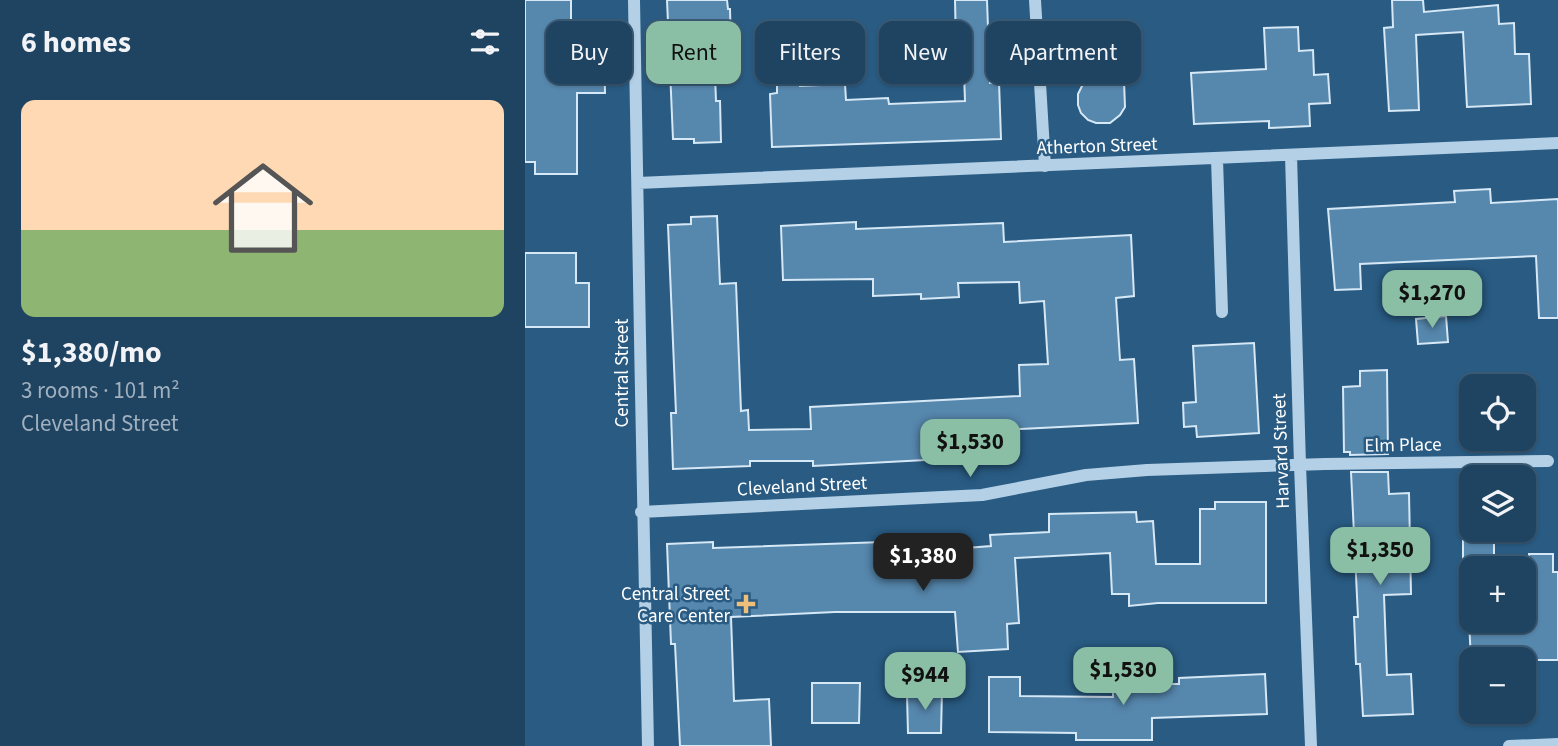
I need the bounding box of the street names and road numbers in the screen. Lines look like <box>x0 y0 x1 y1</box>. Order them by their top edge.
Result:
street label: Atherton Street <box>1036 131 1159 162</box>
street label: Central Street <box>609 318 636 428</box>
street label: Harvard Street <box>1266 392 1297 509</box>
street label: Elm Place <box>1364 431 1442 460</box>
street label: Cleveland Street <box>736 470 868 503</box>

